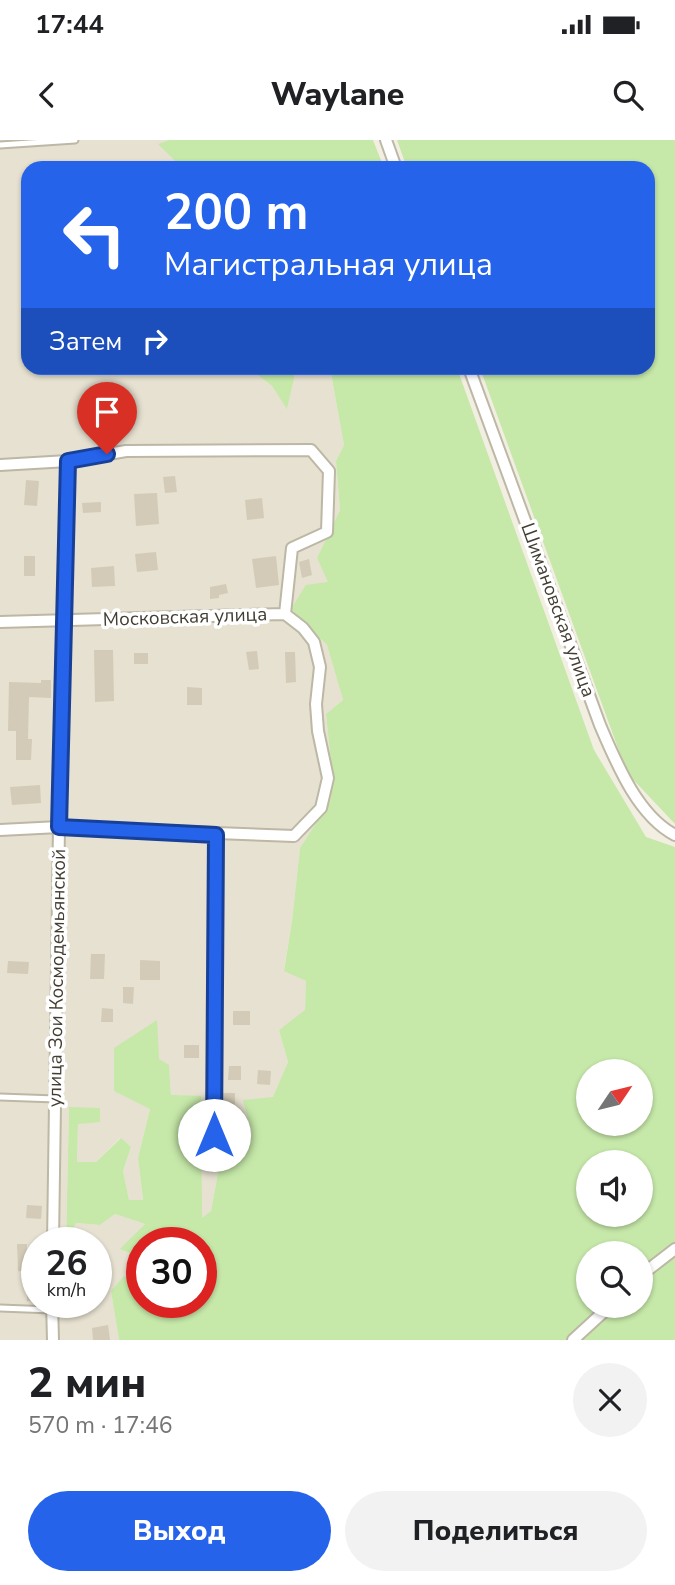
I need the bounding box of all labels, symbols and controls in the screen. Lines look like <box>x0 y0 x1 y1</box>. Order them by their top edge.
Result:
text: 17:44 <box>35 7 104 42</box>
text: Waylane <box>271 73 404 116</box>
icon: back <box>28 76 66 114</box>
icon: search <box>609 76 647 114</box>
text: 200 m <box>164 179 308 246</box>
icon: left <box>49 189 140 280</box>
text: Магистральная улица <box>164 243 493 286</box>
icon: right <box>136 322 174 360</box>
text: Затем <box>49 324 122 359</box>
pin <box>77 382 137 454</box>
icon: arrive <box>88 393 126 431</box>
street label: Шимановская улица <box>514 519 602 701</box>
street label: Московская улица <box>102 601 268 633</box>
street label: улица Зои Космодемьянской <box>42 849 72 1107</box>
north arrow <box>576 1059 653 1136</box>
map controls <box>576 1059 653 1318</box>
position arrow <box>177 1098 251 1172</box>
button: sound <box>576 1150 653 1227</box>
speed limit sign: 30 <box>126 1227 217 1318</box>
text: 26 <box>45 1240 88 1287</box>
button: search <box>576 1241 653 1318</box>
text: km/h <box>47 1278 86 1302</box>
text: 2 мин <box>28 1355 146 1412</box>
button: close <box>573 1363 647 1437</box>
text: 570 m · 17:46 <box>28 1410 173 1441</box>
button: Выход <box>28 1491 331 1571</box>
button: Поделиться <box>345 1491 647 1571</box>

